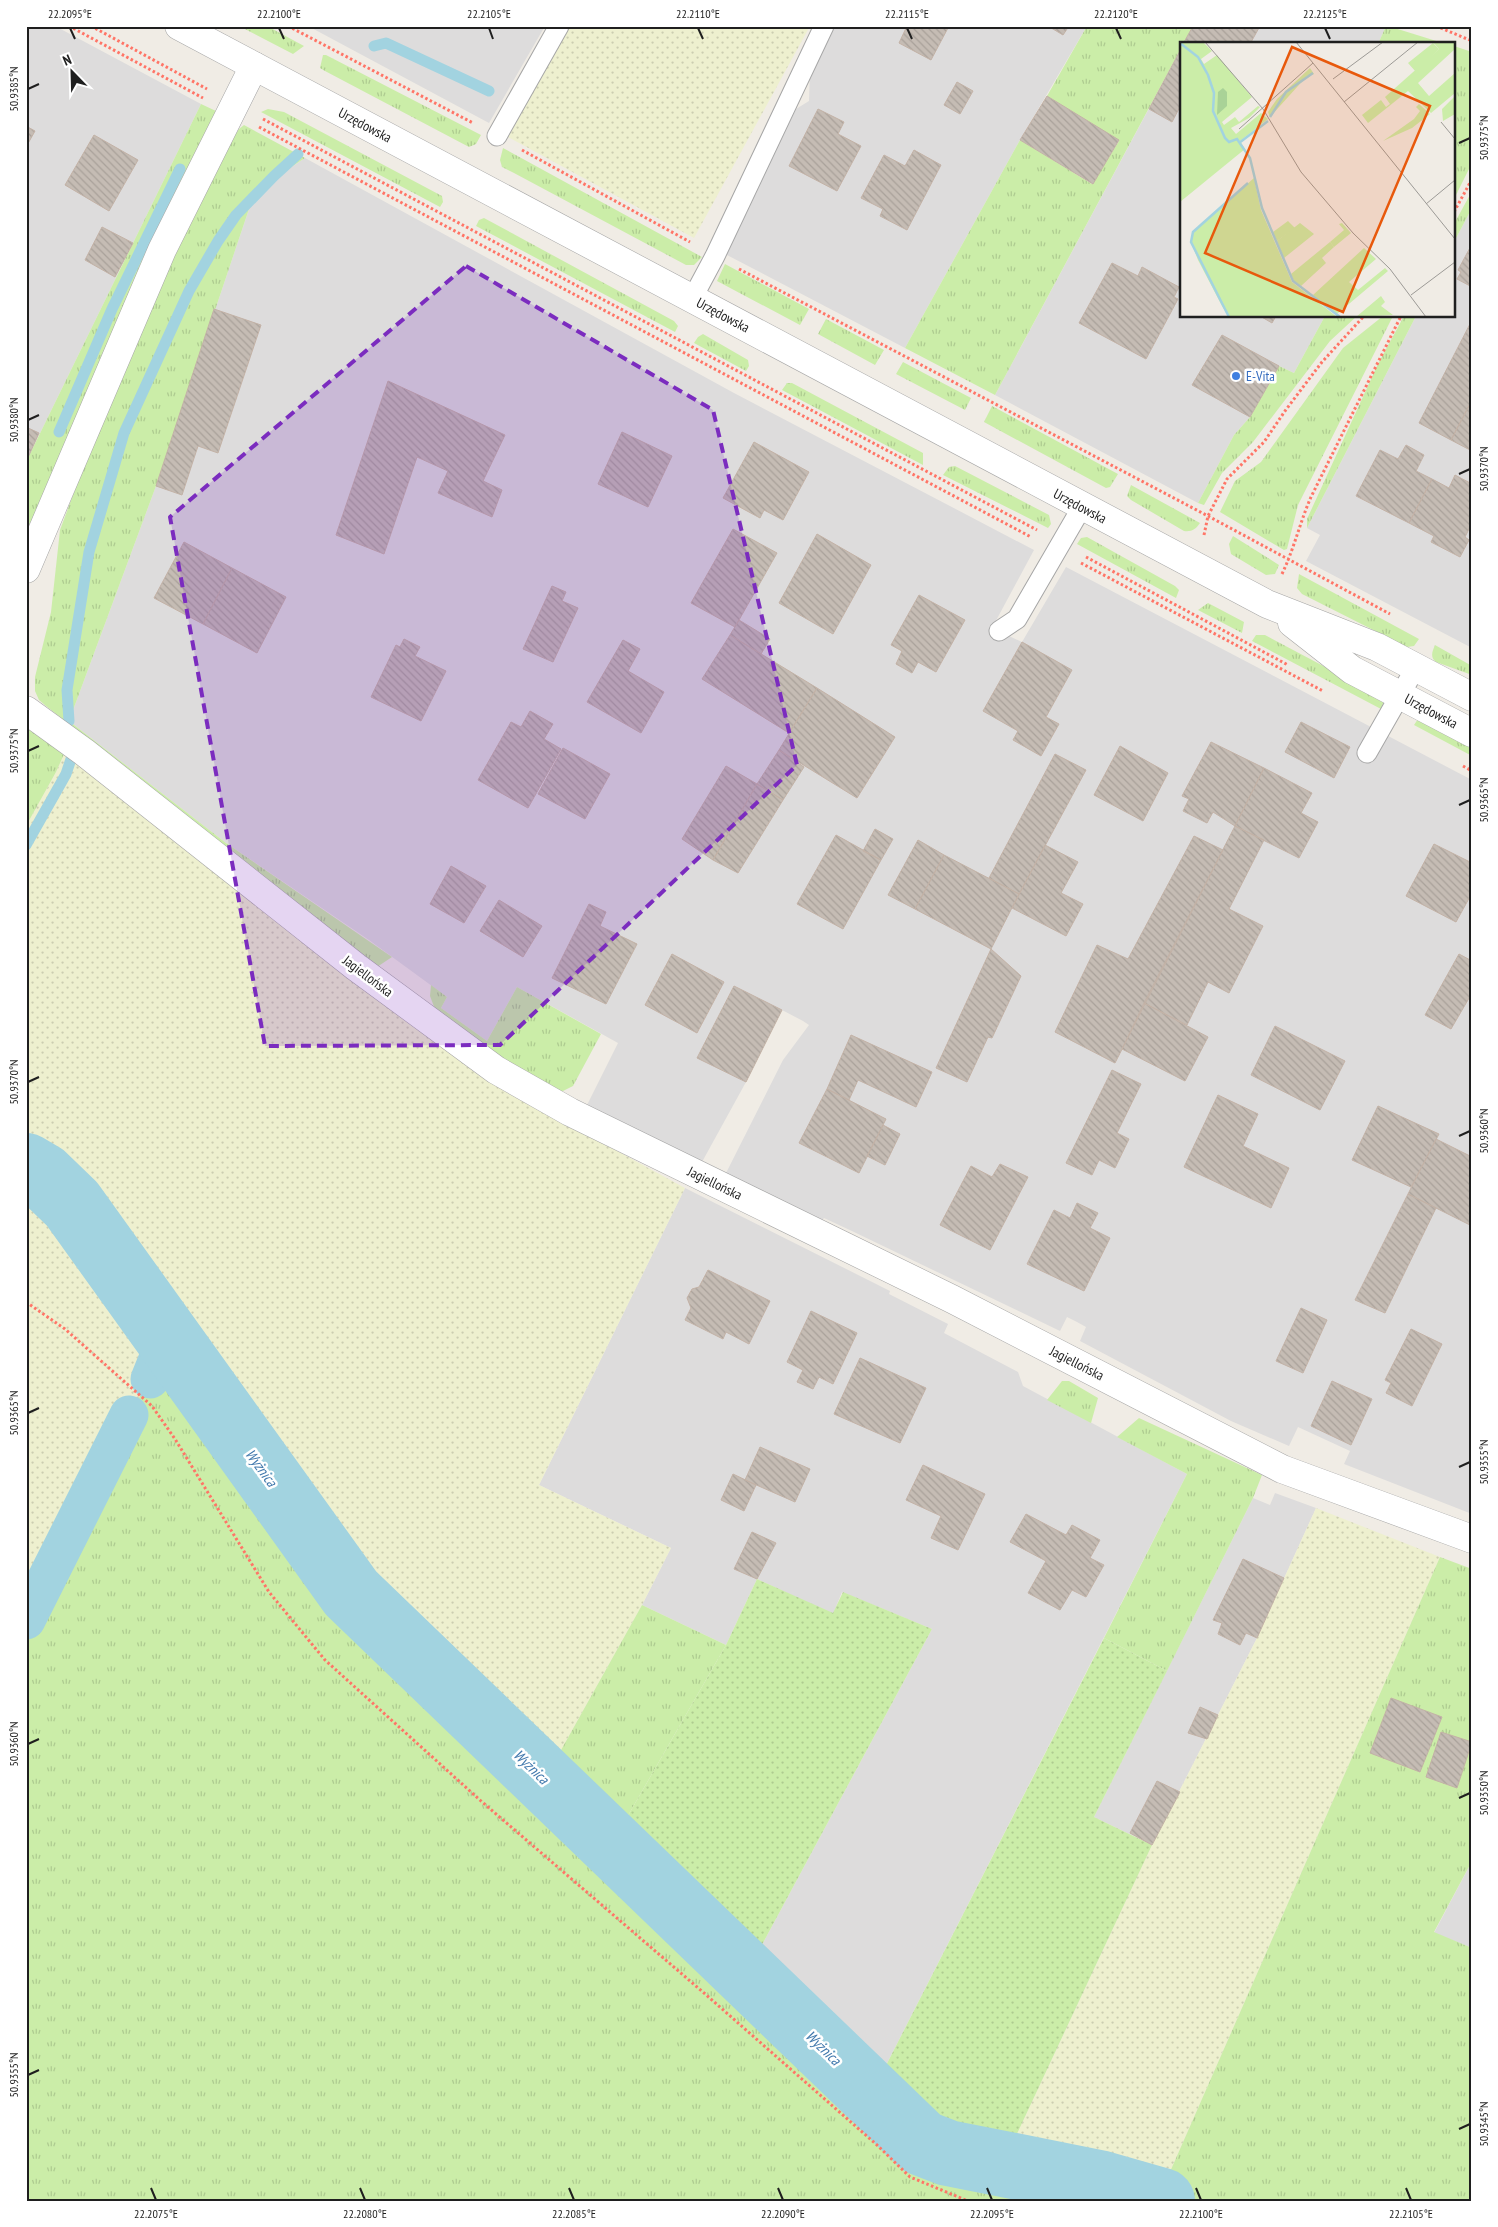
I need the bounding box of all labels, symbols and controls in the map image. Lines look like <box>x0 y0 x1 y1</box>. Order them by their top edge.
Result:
text: 22.2095°E <box>48 6 92 21</box>
text: 22.2100°E <box>257 6 301 21</box>
text: 22.2105°E <box>467 6 511 21</box>
text: 22.2110°E <box>676 6 720 21</box>
text: 22.2115°E <box>885 6 929 21</box>
text: 22.2120°E <box>1094 6 1138 21</box>
text: 22.2125°E <box>1303 6 1347 21</box>
inset map <box>1180 42 1456 318</box>
north arrow <box>48 48 98 98</box>
text: N <box>60 50 74 70</box>
text: 50.9385°N <box>6 66 21 112</box>
street label: Urzędowska <box>335 103 395 147</box>
text: 50.9375°N <box>1476 115 1491 161</box>
street label: Urzędowska <box>693 293 753 337</box>
place label: E-Vita <box>1246 367 1275 385</box>
marker: E-Vita <box>1230 370 1242 382</box>
text: 50.9380°N <box>6 397 21 443</box>
text: 50.9370°N <box>1476 446 1491 492</box>
street label: Urzędowska <box>1050 484 1110 528</box>
street label: Urzędowska <box>1401 689 1461 733</box>
text: 50.9375°N <box>6 728 21 774</box>
text: 50.9365°N <box>1476 777 1491 823</box>
street label: Jagiellońska <box>338 951 397 1001</box>
text: 50.9370°N <box>6 1059 21 1105</box>
text: 50.9360°N <box>1476 1108 1491 1154</box>
street label: Jagiellońska <box>684 1162 745 1204</box>
street label: Jagiellońska <box>1046 1341 1107 1384</box>
text: 50.9365°N <box>6 1390 21 1436</box>
text: 50.9355°N <box>1476 1439 1491 1485</box>
water label: Wyżnica <box>241 1445 282 1491</box>
text: 50.9360°N <box>6 1721 21 1767</box>
water label: Wyżnica <box>510 1745 554 1789</box>
text: 50.9350°N <box>1476 1770 1491 1816</box>
water label: Wyżnica <box>802 2026 846 2070</box>
text: 50.9355°N <box>6 2052 21 2098</box>
text: 50.9345°N <box>1476 2101 1491 2147</box>
text: 22.2075°E <box>134 2206 178 2221</box>
text: 22.2080°E <box>343 2206 387 2221</box>
text: 22.2085°E <box>552 2206 596 2221</box>
text: 22.2090°E <box>761 2206 805 2221</box>
text: 22.2095°E <box>970 2206 1014 2221</box>
text: 22.2100°E <box>1179 2206 1223 2221</box>
text: 22.2105°E <box>1389 2206 1433 2221</box>

